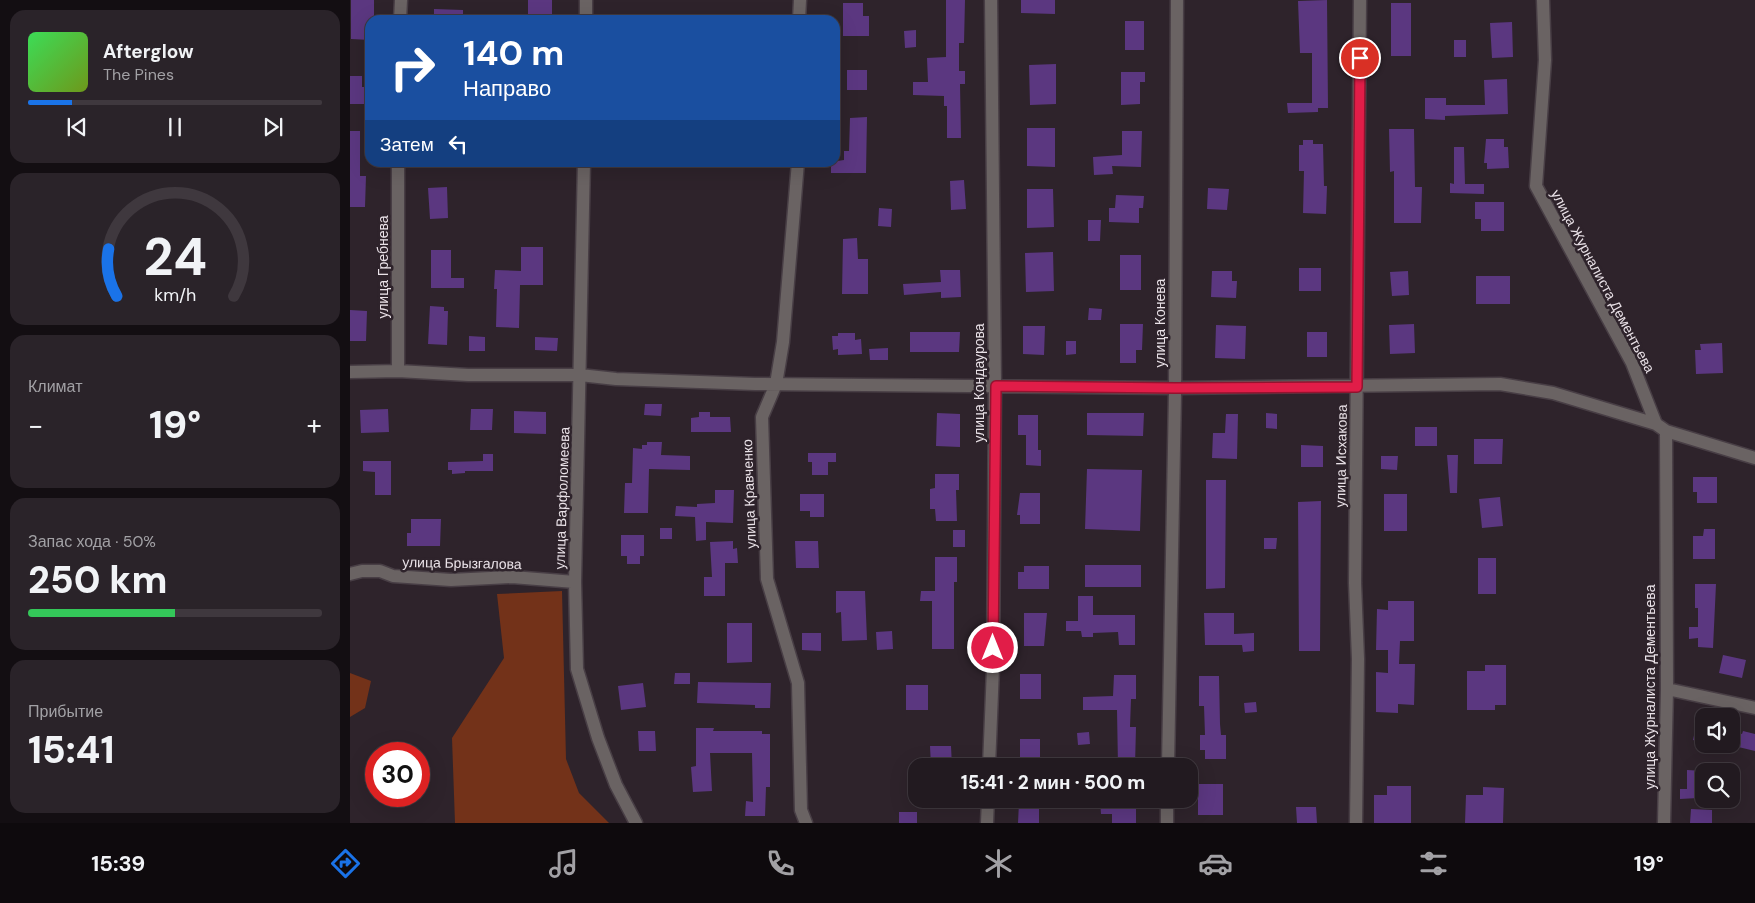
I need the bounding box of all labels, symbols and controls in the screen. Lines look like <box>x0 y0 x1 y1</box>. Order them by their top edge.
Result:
text: 140 m <box>463 30 564 76</box>
icon: right <box>380 35 445 100</box>
pin <box>1339 37 1381 79</box>
text: Afterglow <box>103 39 194 64</box>
icon: arrive <box>1346 44 1374 72</box>
text: The Pines <box>103 64 174 85</box>
text: Направо <box>463 74 551 103</box>
icon: previous <box>63 113 91 141</box>
icon: pause <box>161 113 189 141</box>
icon: next <box>259 113 287 141</box>
icon: left <box>444 130 472 158</box>
text: Затем <box>380 132 434 157</box>
street label: улица Журналиста Дементьева <box>1547 186 1659 376</box>
street label: улица Гребнева <box>374 215 392 319</box>
text: 24 <box>143 223 207 291</box>
street label: улица Конева <box>1151 278 1169 367</box>
text: km/h <box>154 283 196 307</box>
street label: улица Кондаурова <box>970 323 988 443</box>
text: Климат <box>28 376 82 397</box>
text: 19° <box>149 400 201 450</box>
street label: улица Исхакова <box>1331 404 1351 508</box>
text: − <box>28 407 43 444</box>
text: + <box>307 407 322 444</box>
street label: улица Варфоломеева <box>551 426 573 570</box>
street label: улица Кравченко <box>738 439 760 549</box>
text: Запас хода · 50% <box>28 531 156 552</box>
street label: улица Брызгалова <box>402 553 522 573</box>
text: 250 km <box>28 555 168 605</box>
street label: улица Журналиста Дементьева <box>1641 584 1659 789</box>
position arrow <box>966 621 1018 673</box>
text: Прибытие <box>28 701 103 722</box>
map controls <box>1695 708 1740 808</box>
button: sound <box>1695 708 1740 753</box>
text: 15:41 <box>28 725 115 775</box>
speed limit sign: 30 <box>365 742 430 807</box>
button: search <box>1695 763 1740 808</box>
text: 15:41 · 2 мин · 500 m <box>961 770 1145 795</box>
icon: directions <box>328 846 363 881</box>
icon: music <box>546 846 581 881</box>
icon: phone <box>763 846 798 881</box>
icon: climate <box>981 846 1016 881</box>
icon: car <box>1198 846 1233 881</box>
icon: filters <box>1416 846 1451 881</box>
text: 15:39 <box>91 849 145 878</box>
text: 19° <box>1634 849 1664 878</box>

